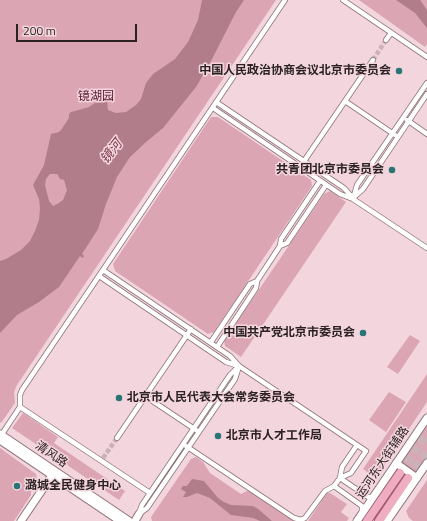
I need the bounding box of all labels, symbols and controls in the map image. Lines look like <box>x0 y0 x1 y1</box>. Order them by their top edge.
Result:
scale bar <box>18 16 139 42</box>
text: 200 m <box>23 21 56 40</box>
place label: 中国人民政治协商会议北京市委员会 <box>199 64 391 78</box>
marker: 中国人民政治协商会议北京市委员会 <box>394 66 404 76</box>
park label: 镜湖园 <box>78 90 114 104</box>
water label: 镜河 <box>98 137 126 167</box>
place label: 共青团北京市委员会 <box>276 163 384 177</box>
marker: 共青团北京市委员会 <box>387 165 397 175</box>
place label: 中国共产党北京市委员会 <box>223 326 355 340</box>
marker: 中国共产党北京市委员会 <box>358 328 368 338</box>
place label: 北京市人民代表大会常务委员会 <box>127 391 295 405</box>
marker: 北京市人民代表大会常务委员会 <box>114 393 124 403</box>
street label: 运河东大街辅路 <box>354 424 412 502</box>
place label: 北京市人才工作局 <box>226 429 322 443</box>
marker: 北京市人才工作局 <box>213 431 223 441</box>
street label: 清风路 <box>32 439 70 471</box>
place label: 潞城全民健身中心 <box>25 479 121 493</box>
marker: 潞城全民健身中心 <box>12 481 22 491</box>

